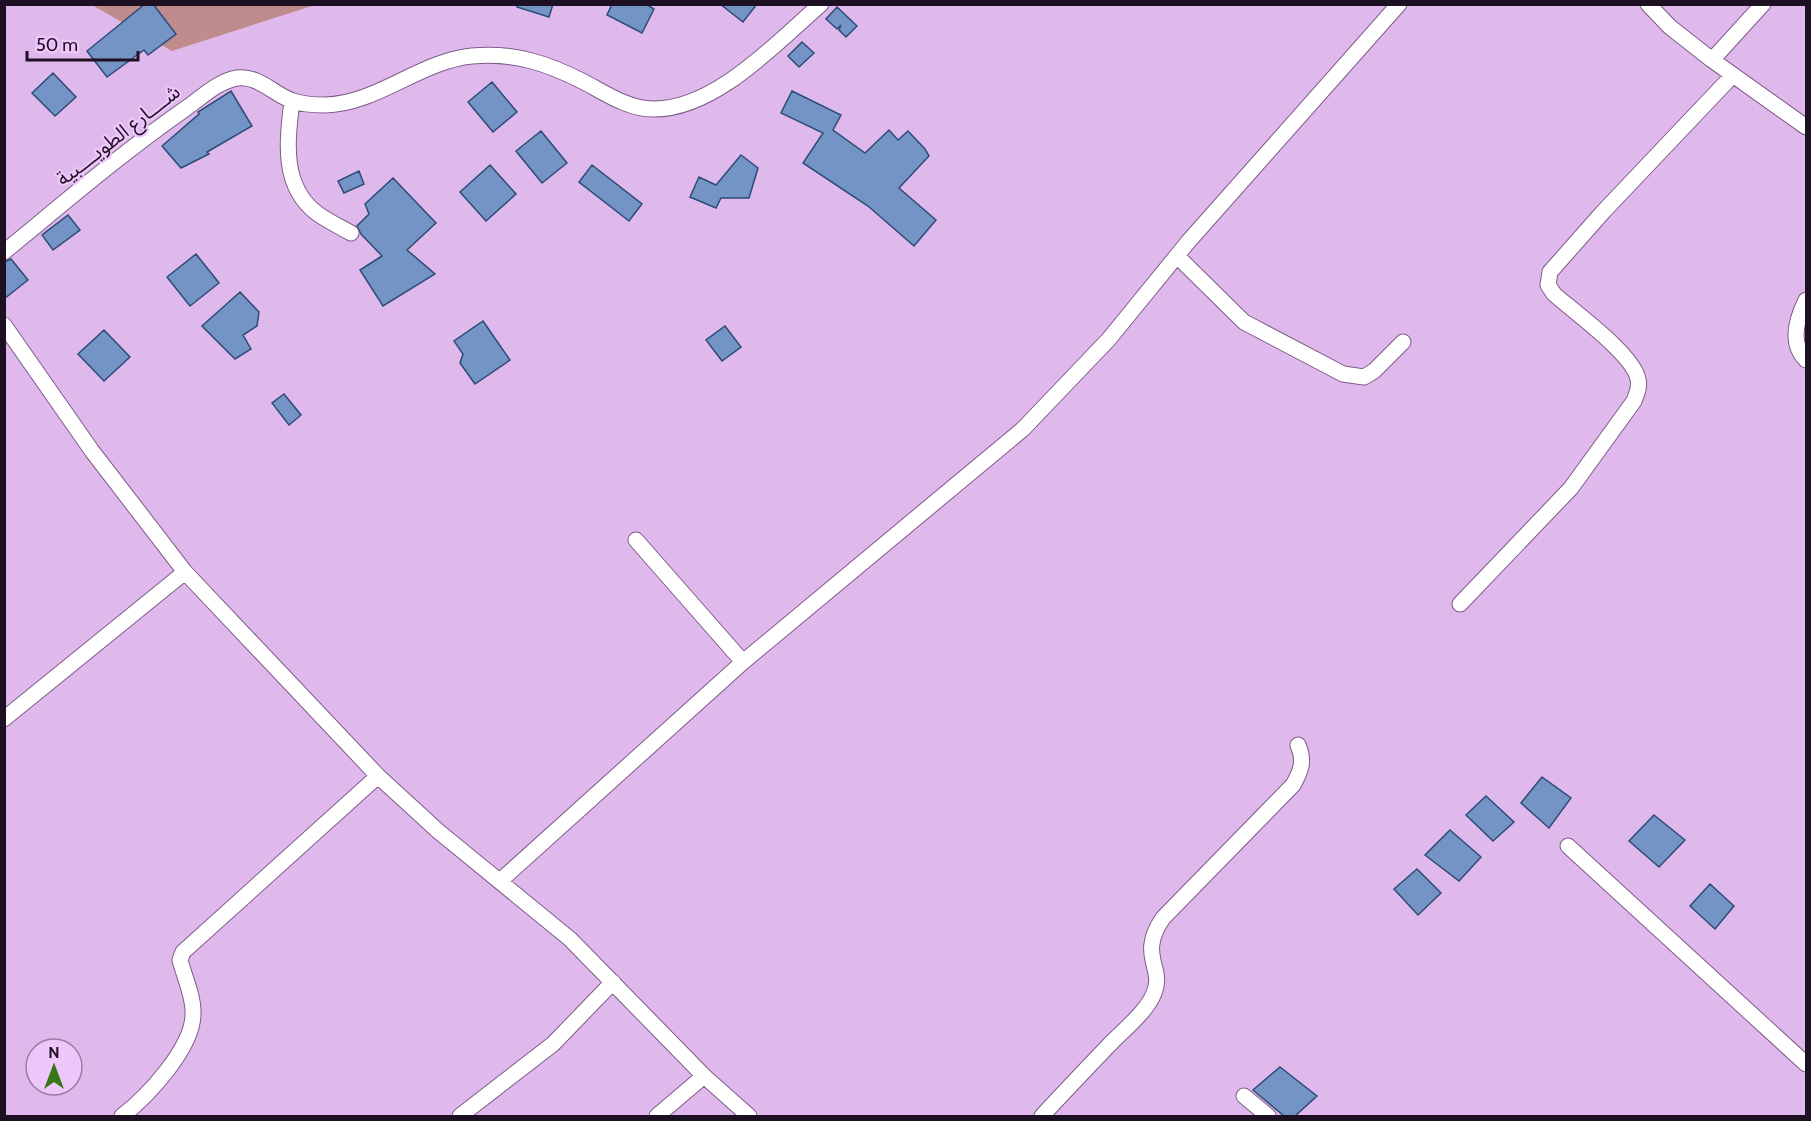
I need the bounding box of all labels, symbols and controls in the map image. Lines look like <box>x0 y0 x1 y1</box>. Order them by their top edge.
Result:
scale bar <box>27 24 138 62</box>
text: 50 m <box>36 34 78 56</box>
street label: شــــارع الطويــــبية <box>51 79 186 193</box>
north arrow <box>24 1037 84 1097</box>
text: N <box>48 1043 60 1062</box>

